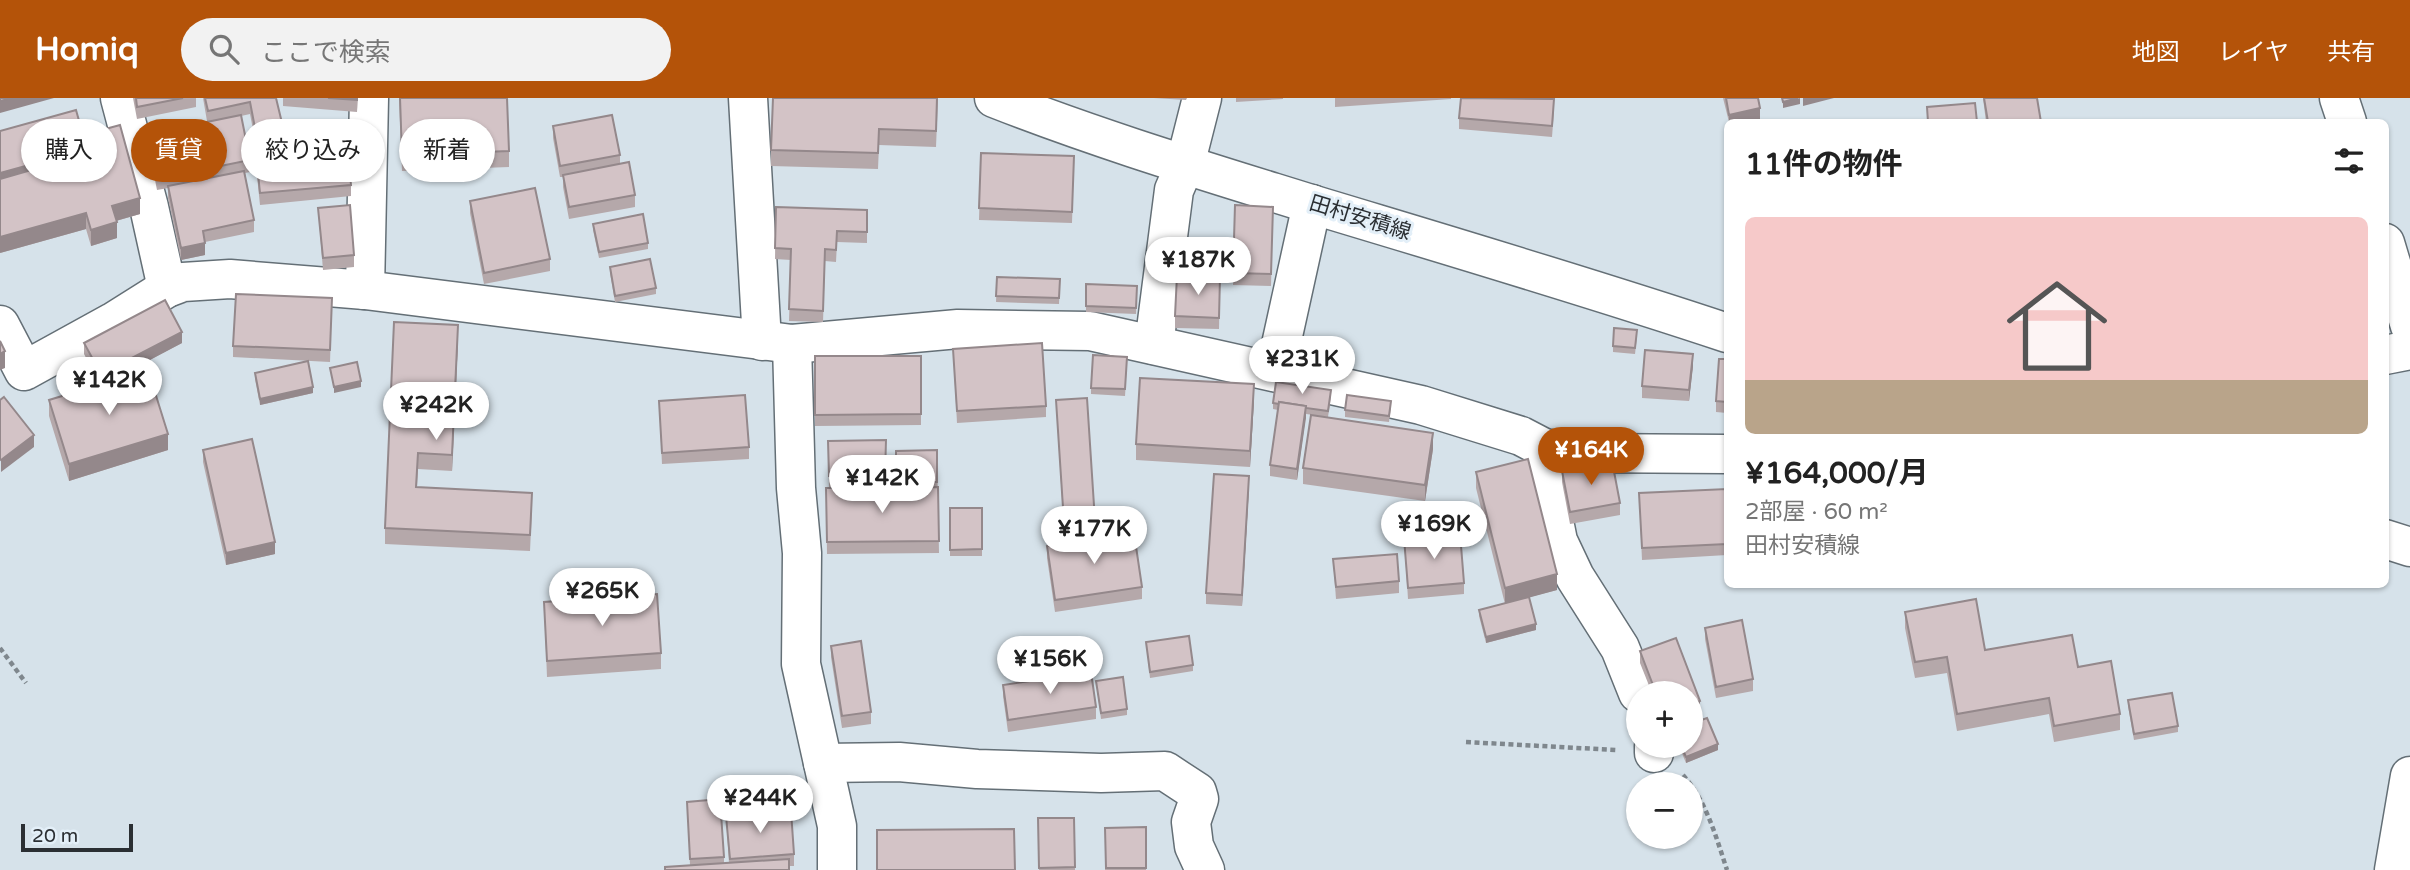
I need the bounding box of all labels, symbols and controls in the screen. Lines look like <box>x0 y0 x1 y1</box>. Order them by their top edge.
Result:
search box <box>181 18 671 81</box>
text: Homiq <box>35 30 139 69</box>
icon: search <box>205 30 243 68</box>
text: ここで検索 <box>261 37 391 68</box>
text: 地図 <box>2132 38 2180 67</box>
text: レイヤ <box>2218 38 2289 67</box>
text: 共有 <box>2327 38 2375 67</box>
chip: 購入 <box>21 119 117 182</box>
chip: 賃貸 <box>131 119 227 182</box>
chip: 絞り込み <box>241 119 385 182</box>
chip: 新着 <box>399 119 495 182</box>
icon: filters <box>2330 142 2368 180</box>
text: 11件の物件 <box>1745 146 1903 183</box>
street label: 田村安積線 <box>1306 191 1414 245</box>
pin: ¥187K <box>1149 238 1247 297</box>
text: ¥187K <box>1161 246 1235 274</box>
icon: home <box>1994 263 2120 389</box>
pin: ¥231K <box>1253 336 1351 396</box>
text: ¥231K <box>1265 345 1339 373</box>
pin: ¥142K <box>60 358 158 417</box>
text: ¥142K <box>72 366 146 394</box>
pin: ¥242K <box>387 382 485 442</box>
text: ¥242K <box>399 391 473 419</box>
pin: ¥164K <box>1542 428 1640 487</box>
text: ¥164K <box>1554 436 1628 464</box>
text: ¥164,000/月 <box>1745 455 1929 492</box>
pin: ¥142K <box>833 456 931 515</box>
text: ¥142K <box>845 464 919 492</box>
text: 2部屋 · 60 m² <box>1745 498 1888 526</box>
pin: ¥169K <box>1385 502 1483 561</box>
pin: ¥177K <box>1045 506 1143 566</box>
text: ¥169K <box>1397 510 1471 538</box>
text: ¥177K <box>1057 515 1131 543</box>
text: 田村安積線 <box>1745 532 1860 560</box>
pin: ¥265K <box>553 568 651 628</box>
text: ¥265K <box>565 577 639 605</box>
pin: ¥156K <box>1001 636 1099 696</box>
text: ¥156K <box>1013 645 1087 673</box>
map controls <box>1626 681 1703 849</box>
button: + <box>1626 681 1703 758</box>
button: − <box>1626 772 1703 849</box>
pin: ¥244K <box>711 776 809 835</box>
text: ¥244K <box>723 784 797 812</box>
scale bar <box>21 821 133 853</box>
text: 20 m <box>32 825 78 847</box>

